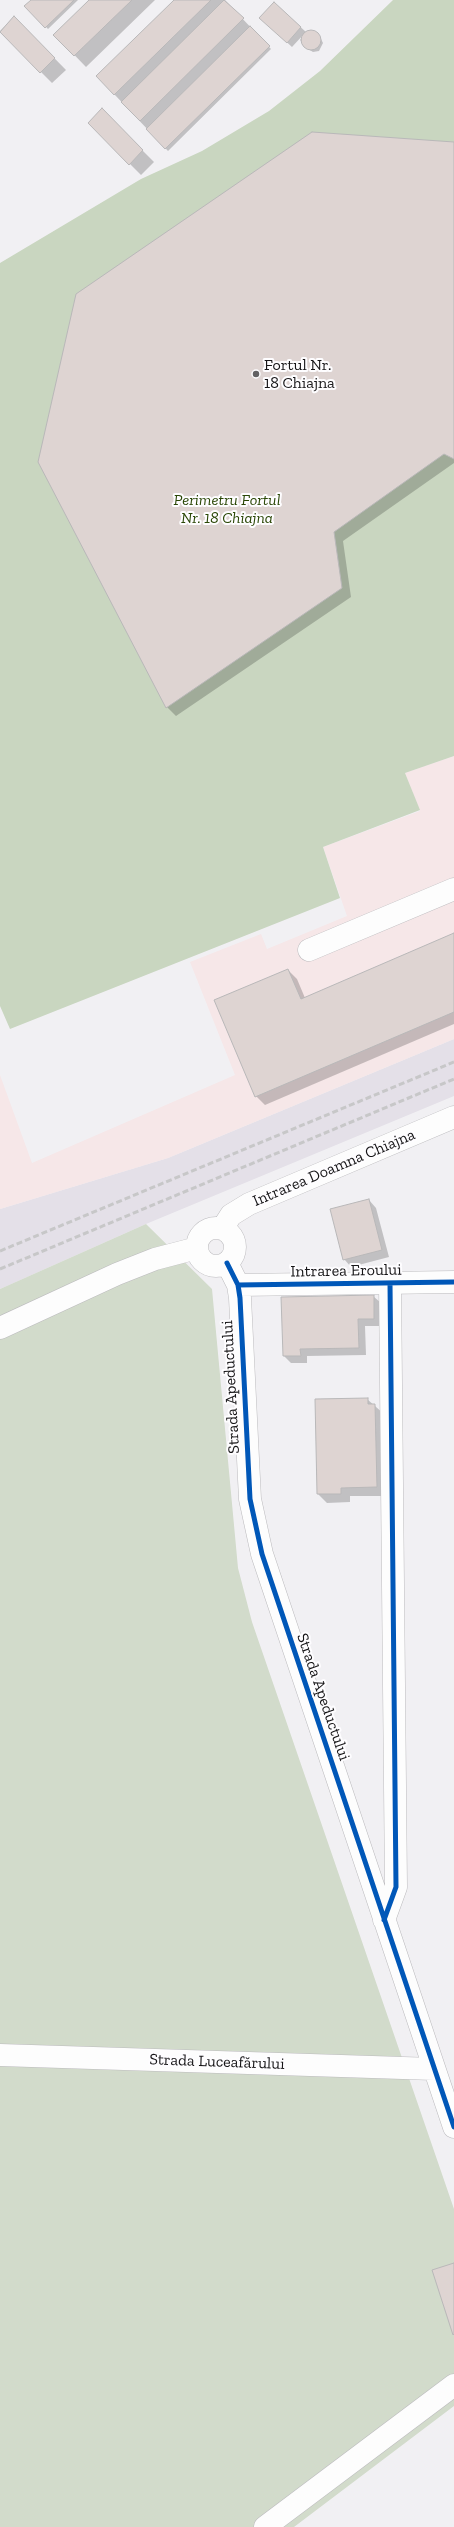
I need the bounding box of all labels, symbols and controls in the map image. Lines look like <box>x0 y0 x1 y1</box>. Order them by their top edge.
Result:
place label: Fortul Nr. 18 Chiajna <box>264 355 335 393</box>
marker: Fortul Nr. 18 Chiajna <box>251 369 261 379</box>
park label: Perimetru Fortul Nr. 18 Chiajna <box>174 490 280 528</box>
street label: Intrarea Doamna Chiajna <box>250 1125 418 1211</box>
street label: Intrarea Eroului <box>290 1260 402 1282</box>
street label: Strada Apeductului <box>218 1320 244 1454</box>
street label: Strada Apeductului <box>292 1631 354 1763</box>
street label: Strada Luceafărului <box>149 2050 285 2074</box>

